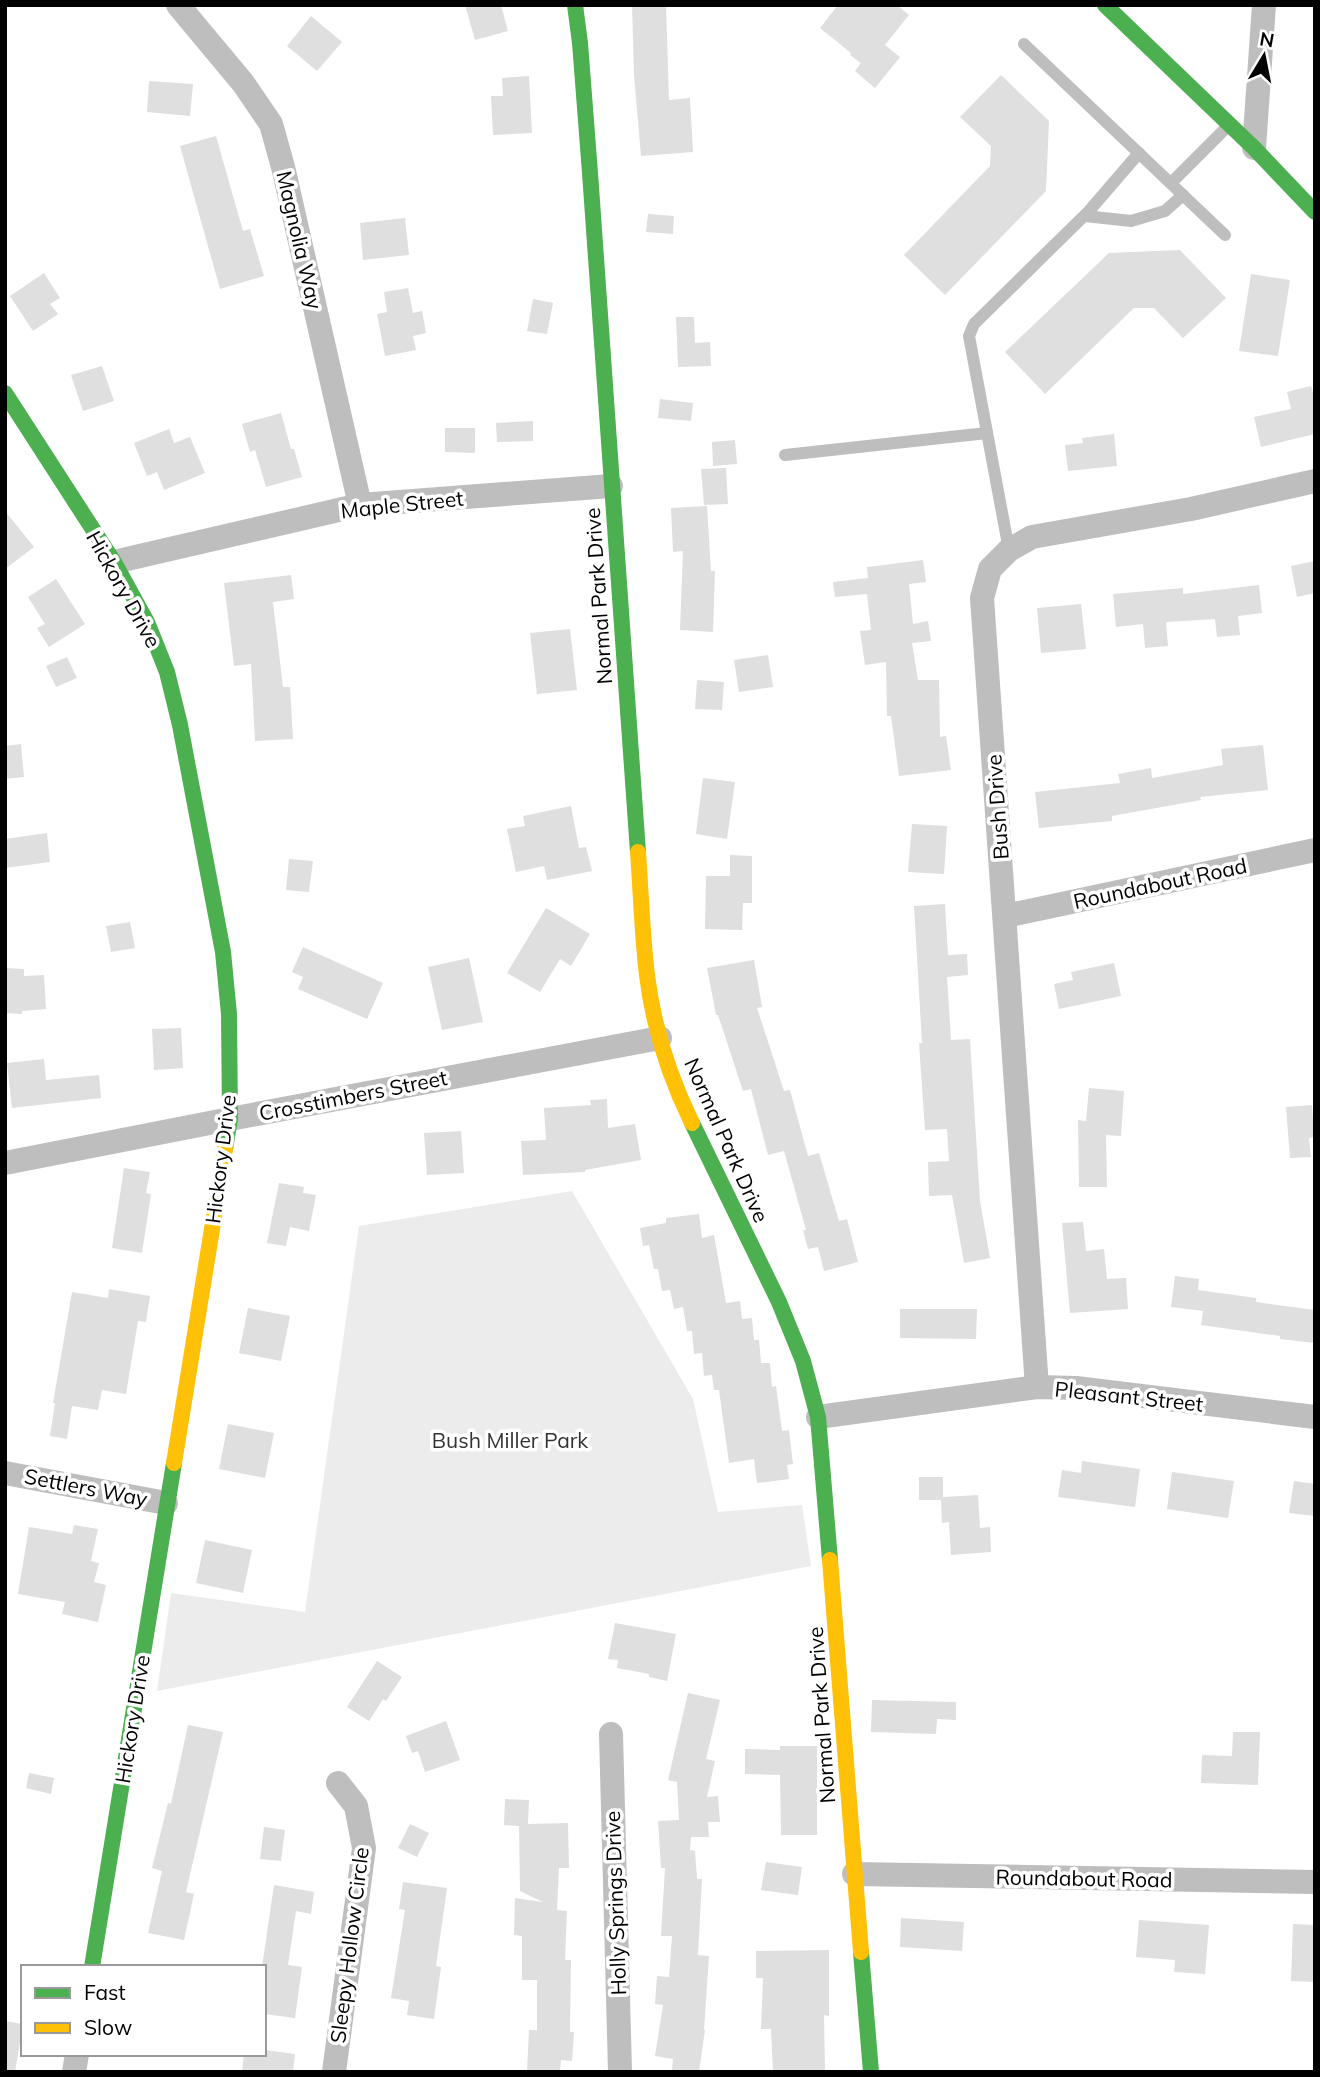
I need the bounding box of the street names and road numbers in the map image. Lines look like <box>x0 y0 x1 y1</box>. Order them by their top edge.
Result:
street label: Magnolia Way <box>271 168 329 312</box>
street label: Maple Street <box>339 485 465 523</box>
street label: Normal Park Drive <box>579 507 617 685</box>
street label: Hickory Drive <box>81 526 167 652</box>
street label: Bush Drive <box>980 754 1014 860</box>
street label: Roundabout Road <box>1071 852 1249 914</box>
street label: Normal Park Drive <box>679 1054 775 1226</box>
street label: Crosstimbers Street <box>257 1064 449 1126</box>
street label: Hickory Drive <box>199 1093 241 1225</box>
street label: Pleasant Street <box>1054 1375 1204 1417</box>
street label: Settlers Way <box>22 1462 150 1512</box>
street label: Normal Park Drive <box>802 1626 840 1804</box>
street label: Hickory Drive <box>109 1653 155 1785</box>
street label: Holly Springs Drive <box>599 1810 631 1996</box>
street label: Sleepy Hollow Circle <box>324 1845 374 2045</box>
street label: Roundabout Road <box>995 1863 1173 1893</box>

